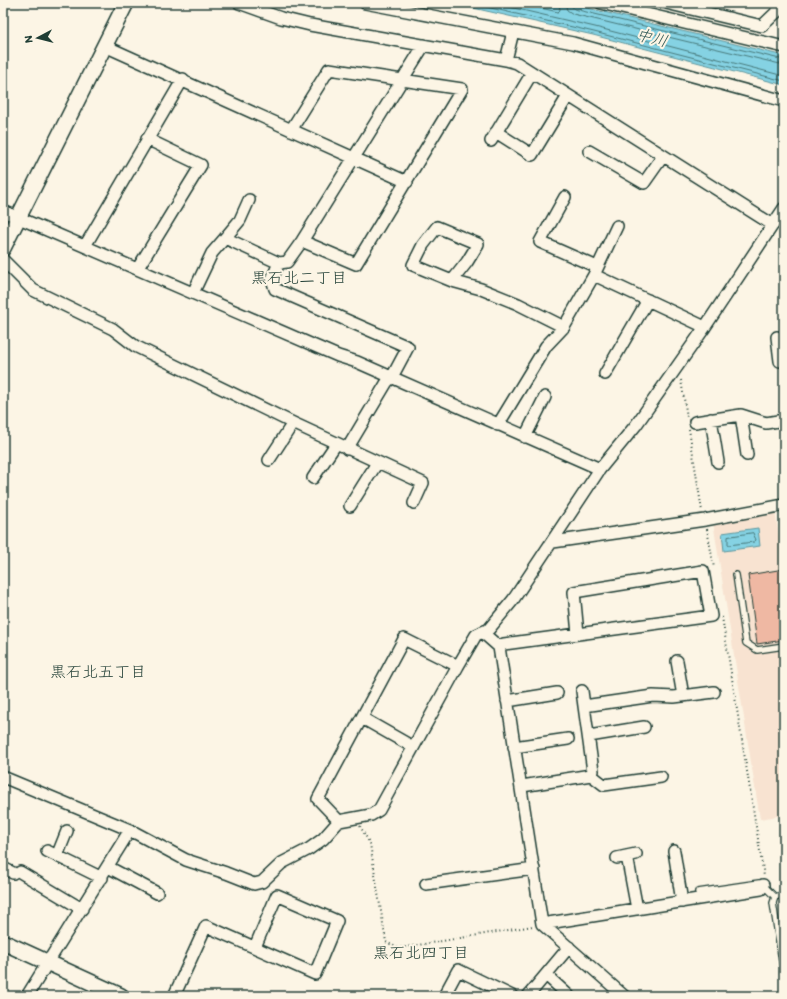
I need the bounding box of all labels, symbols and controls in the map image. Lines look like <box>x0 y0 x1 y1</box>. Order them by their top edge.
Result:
north arrow <box>18 18 58 58</box>
water label: 中川 <box>634 24 670 51</box>
text: N <box>22 35 35 44</box>
district label: 黒石北二丁目 <box>251 268 347 287</box>
district label: 黒石北五丁目 <box>50 662 146 681</box>
district label: 黒石北四丁目 <box>373 943 469 962</box>

